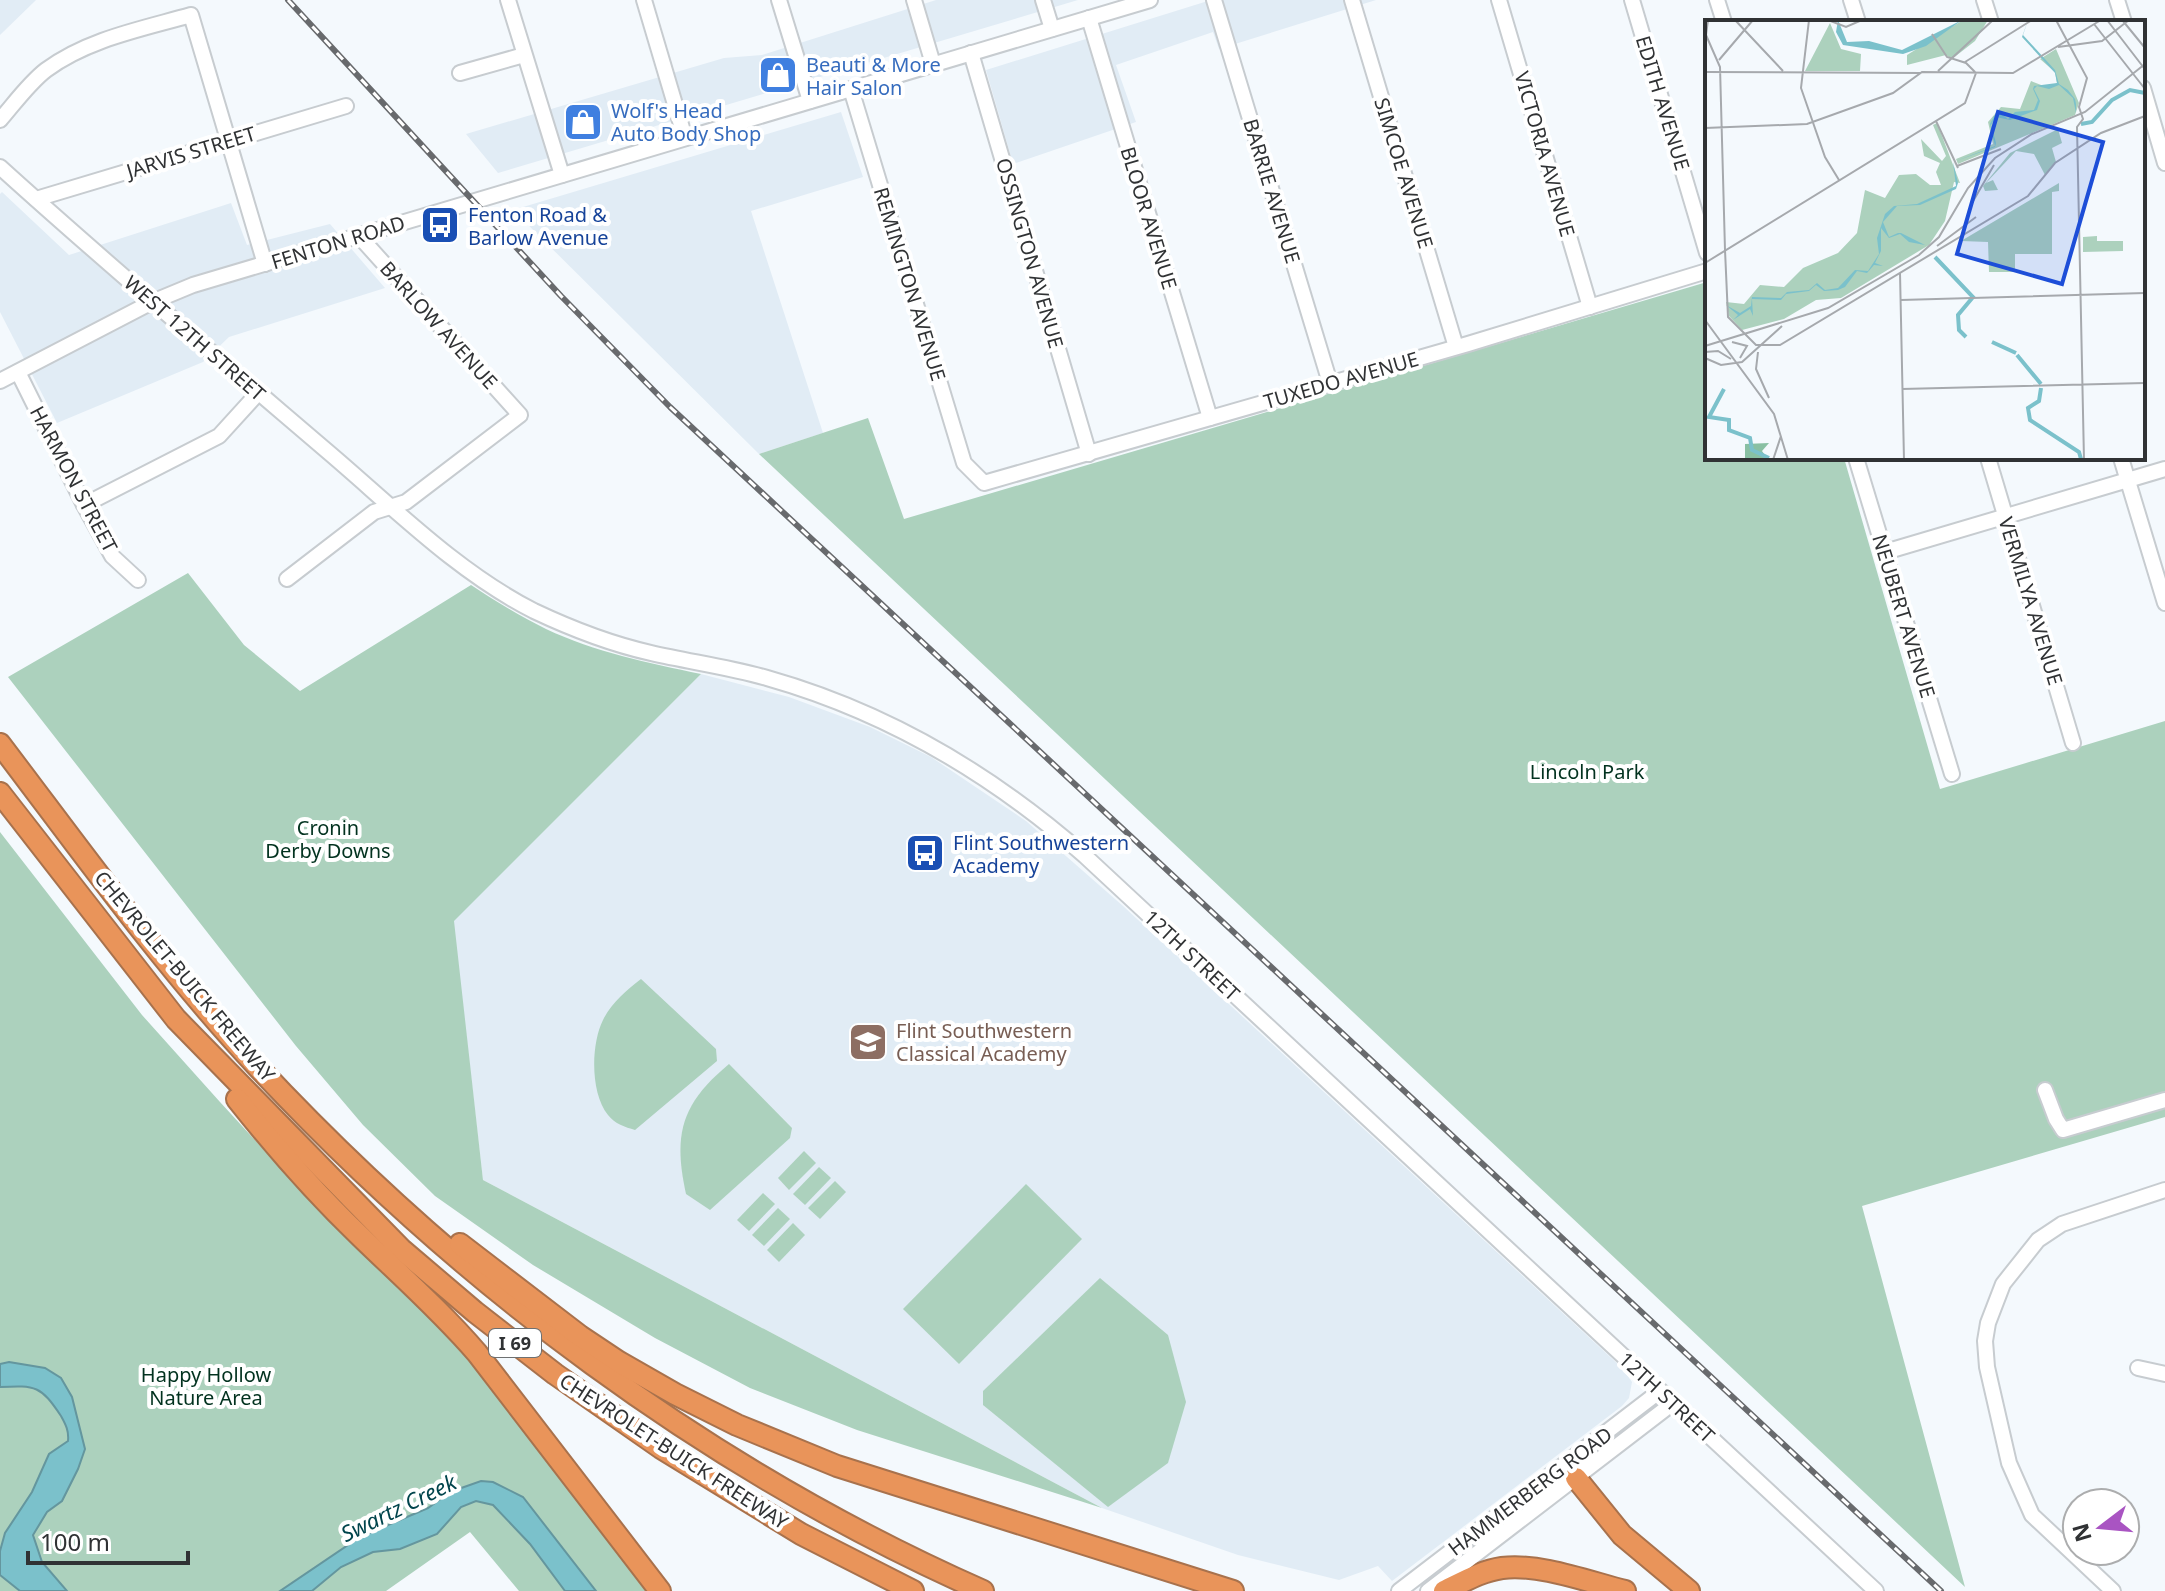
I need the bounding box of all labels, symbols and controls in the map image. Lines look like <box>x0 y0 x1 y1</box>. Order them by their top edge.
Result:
inset map <box>1705 20 2145 460</box>
street label: EDITH AVENUE <box>1630 32 1696 174</box>
place label: Beauti & More Hair Salon <box>806 51 941 101</box>
shop icon: Beauti & More Hair Salon <box>757 54 799 96</box>
street label: VICTORIA AVENUE <box>1508 68 1582 240</box>
street label: SIMCOE AVENUE <box>1368 94 1440 252</box>
place label: Wolf's Head Auto Body Shop <box>611 97 761 147</box>
shop icon: Wolf's Head Auto Body Shop <box>562 101 604 143</box>
street label: BARRIE AVENUE <box>1237 115 1307 267</box>
street label: JARVIS STREET <box>121 120 259 185</box>
street label: BLOOR AVENUE <box>1114 143 1184 293</box>
street label: OSSINGTON AVENUE <box>990 155 1070 351</box>
street label: REMINGTON AVENUE <box>868 184 952 384</box>
place label: Fenton Road & Barlow Avenue <box>468 201 608 251</box>
bus stop icon: Fenton Road & Barlow Avenue <box>419 204 461 246</box>
street label: FENTON ROAD <box>268 209 408 275</box>
street label: BARLOW AVENUE <box>374 255 504 395</box>
street label: WEST 12TH STREET <box>119 269 271 407</box>
street label: TUXEDO AVENUE <box>1260 345 1422 415</box>
street label: HARMON STREET <box>24 401 124 557</box>
street label: VERMILYA AVENUE <box>1993 514 2069 688</box>
street label: NEUBERT AVENUE <box>1866 531 1942 701</box>
park label: Lincoln Park <box>1530 758 1645 785</box>
park label: Cronin Derby Downs <box>265 814 391 864</box>
place label: Flint Southwestern Academy <box>953 829 1129 879</box>
bus stop icon: Flint Southwestern Academy <box>904 832 946 874</box>
street label: CHEVROLET-BUICK FREEWAY <box>89 865 282 1088</box>
street label: 12TH STREET <box>1138 904 1246 1006</box>
place label: Flint Southwestern Classical Academy <box>896 1017 1072 1067</box>
school or university icon: Flint Southwestern Classical Academy <box>847 1021 889 1063</box>
road number: I 69 <box>489 1329 541 1357</box>
street label: 12TH STREET <box>1613 1346 1721 1448</box>
park label: Happy Hollow Nature Area <box>141 1361 271 1411</box>
street label: CHEVROLET-BUICK FREEWAY <box>555 1367 794 1536</box>
street label: HAMMERBERG ROAD <box>1442 1420 1618 1562</box>
water label: Swartz Creek <box>335 1466 462 1548</box>
north arrow <box>2061 1487 2141 1567</box>
scale bar <box>28 1515 188 1565</box>
text: N <box>2064 1520 2098 1546</box>
text: 100 m <box>40 1525 110 1558</box>

